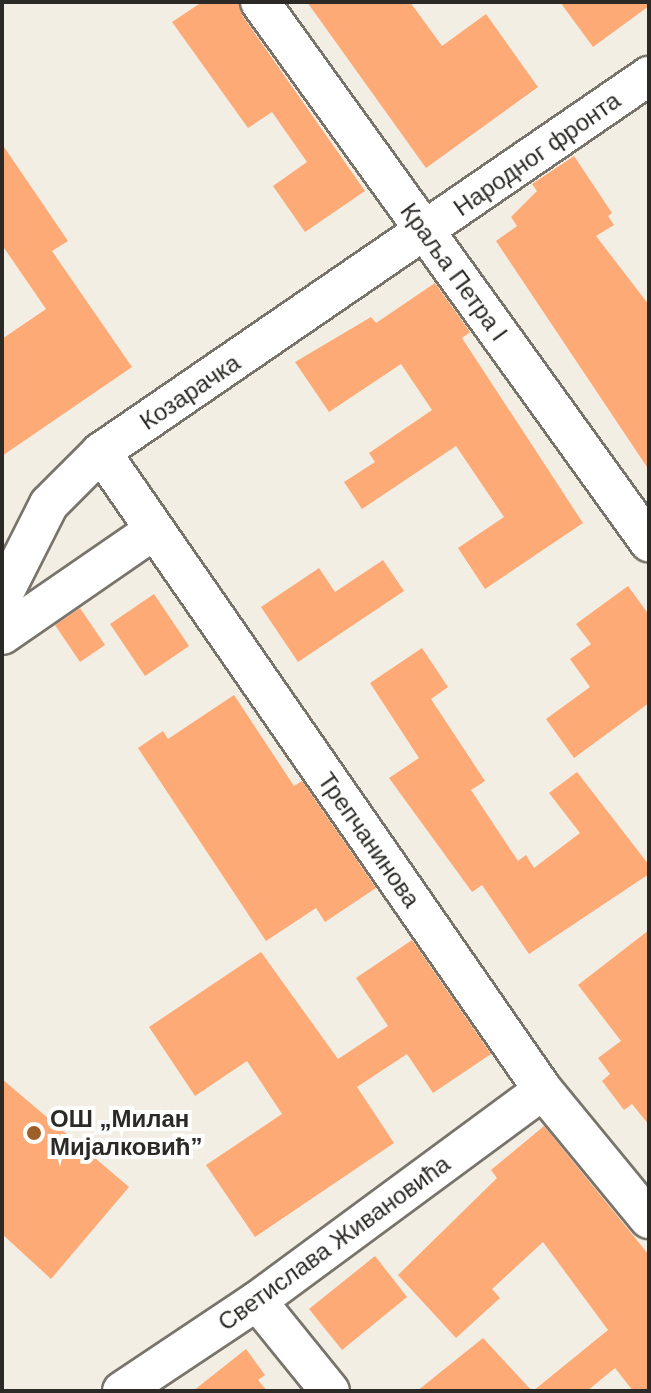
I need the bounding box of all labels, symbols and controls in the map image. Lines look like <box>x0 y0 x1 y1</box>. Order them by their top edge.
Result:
street label: Народног фронта <box>448 86 626 222</box>
street label: Краља Петра I <box>394 197 514 347</box>
street label: Козарачка <box>135 348 245 436</box>
street label: Трепчанинова <box>312 767 426 913</box>
place label: ОШ „Милан Мијалковић” <box>50 1105 203 1161</box>
marker: ОШ „Милан Мијалковић” <box>25 1124 43 1142</box>
street label: Светислава Живановића <box>212 1149 456 1337</box>

